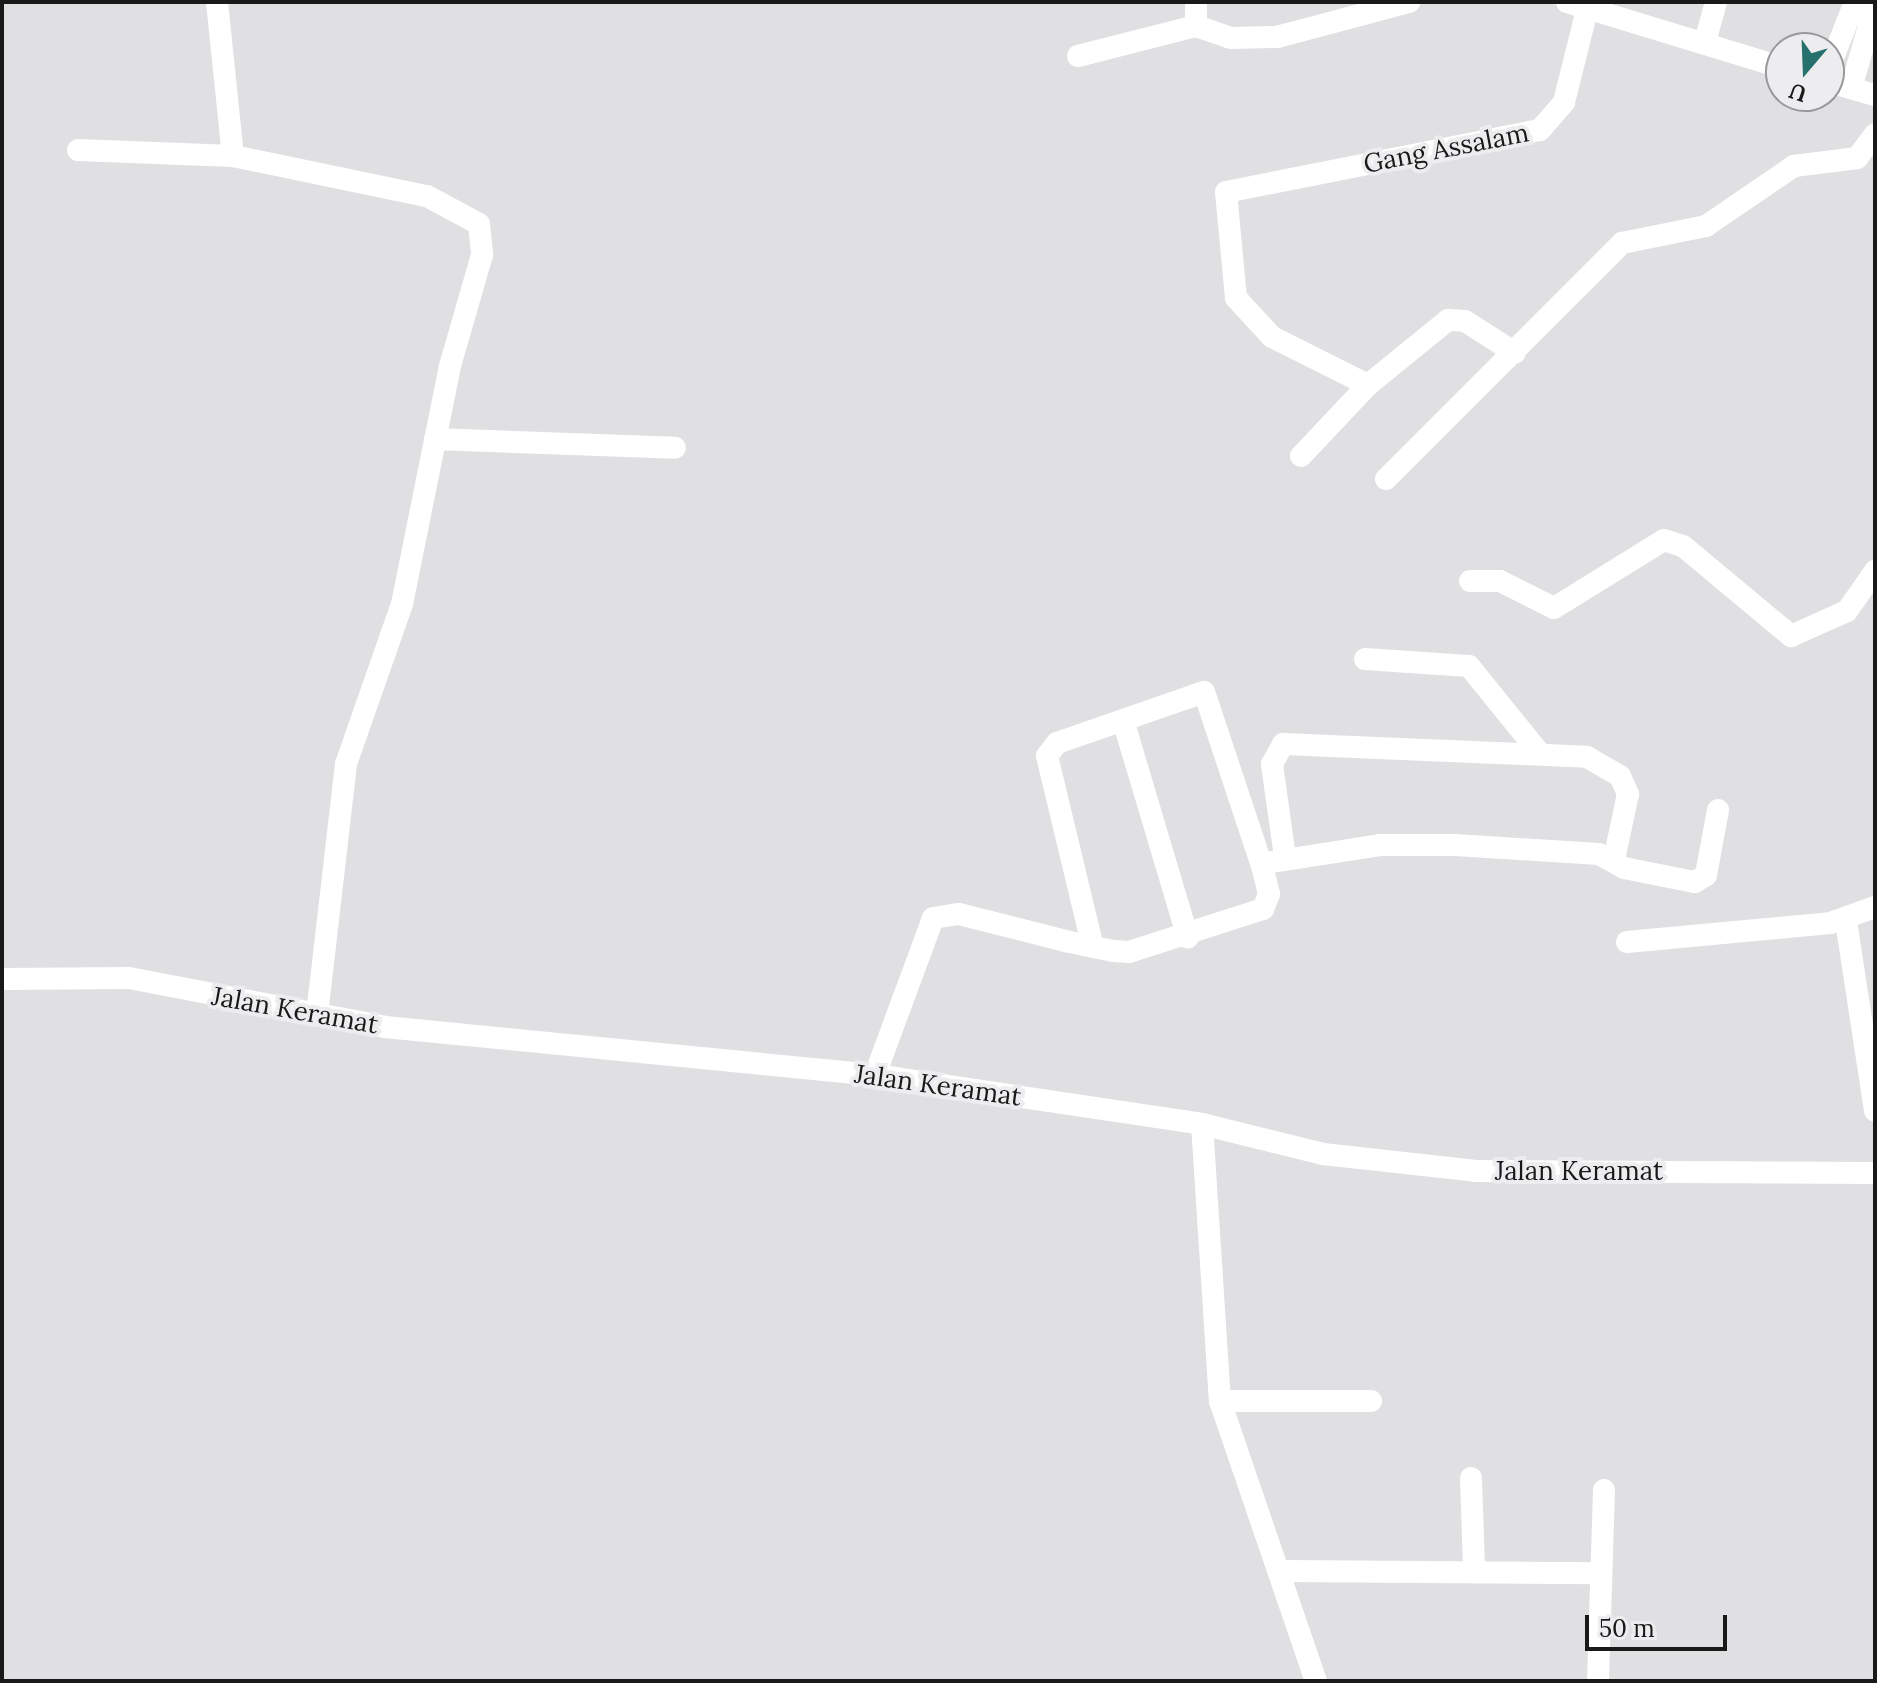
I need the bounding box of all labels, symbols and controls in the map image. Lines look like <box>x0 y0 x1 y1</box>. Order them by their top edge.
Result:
north arrow <box>1765 32 1845 112</box>
text: U <box>1785 77 1810 109</box>
street label: Gang Assalam <box>1361 117 1531 179</box>
street label: Jalan Keramat <box>209 980 381 1040</box>
street label: Jalan Keramat <box>852 1058 1024 1112</box>
street label: Jalan Keramat <box>1495 1155 1663 1187</box>
scale bar <box>1589 1599 1731 1649</box>
text: 50 m <box>1599 1613 1655 1644</box>

